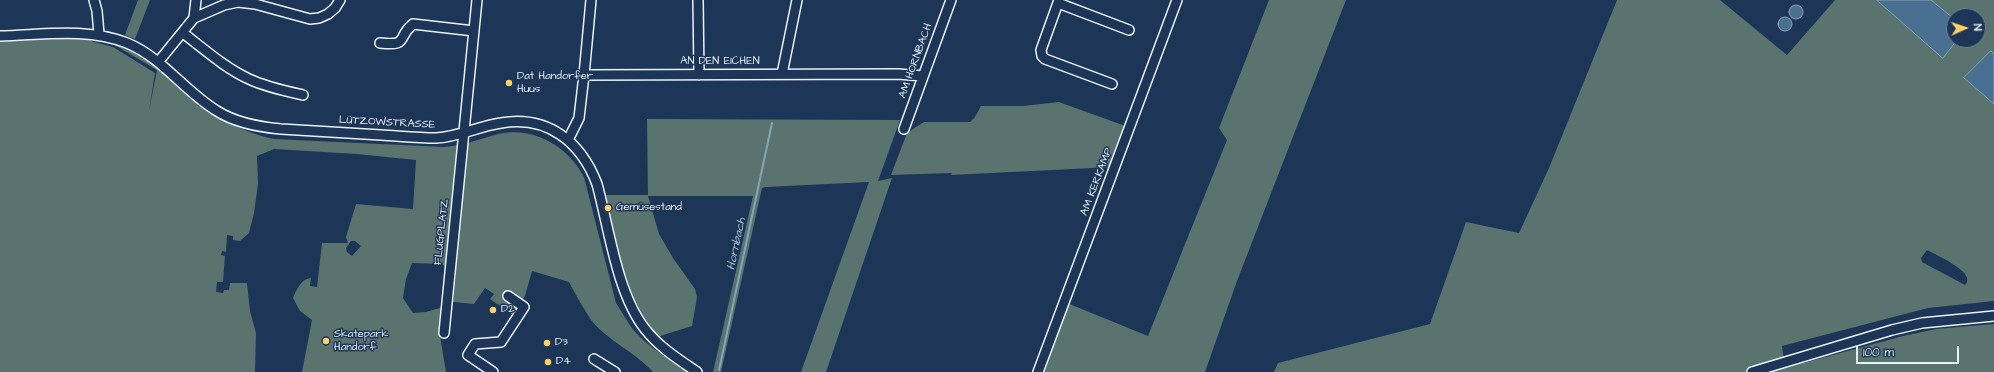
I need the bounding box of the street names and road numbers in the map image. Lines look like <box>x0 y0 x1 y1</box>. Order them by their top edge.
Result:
street label: AM HORNBACH <box>896 22 936 100</box>
street label: AN DEN EICHEN <box>680 55 760 69</box>
street label: LÜTZOWSTRASSE <box>338 114 436 132</box>
street label: AM KERKAMP <box>1078 146 1116 218</box>
street label: FLUGPLATZ <box>432 198 452 266</box>

